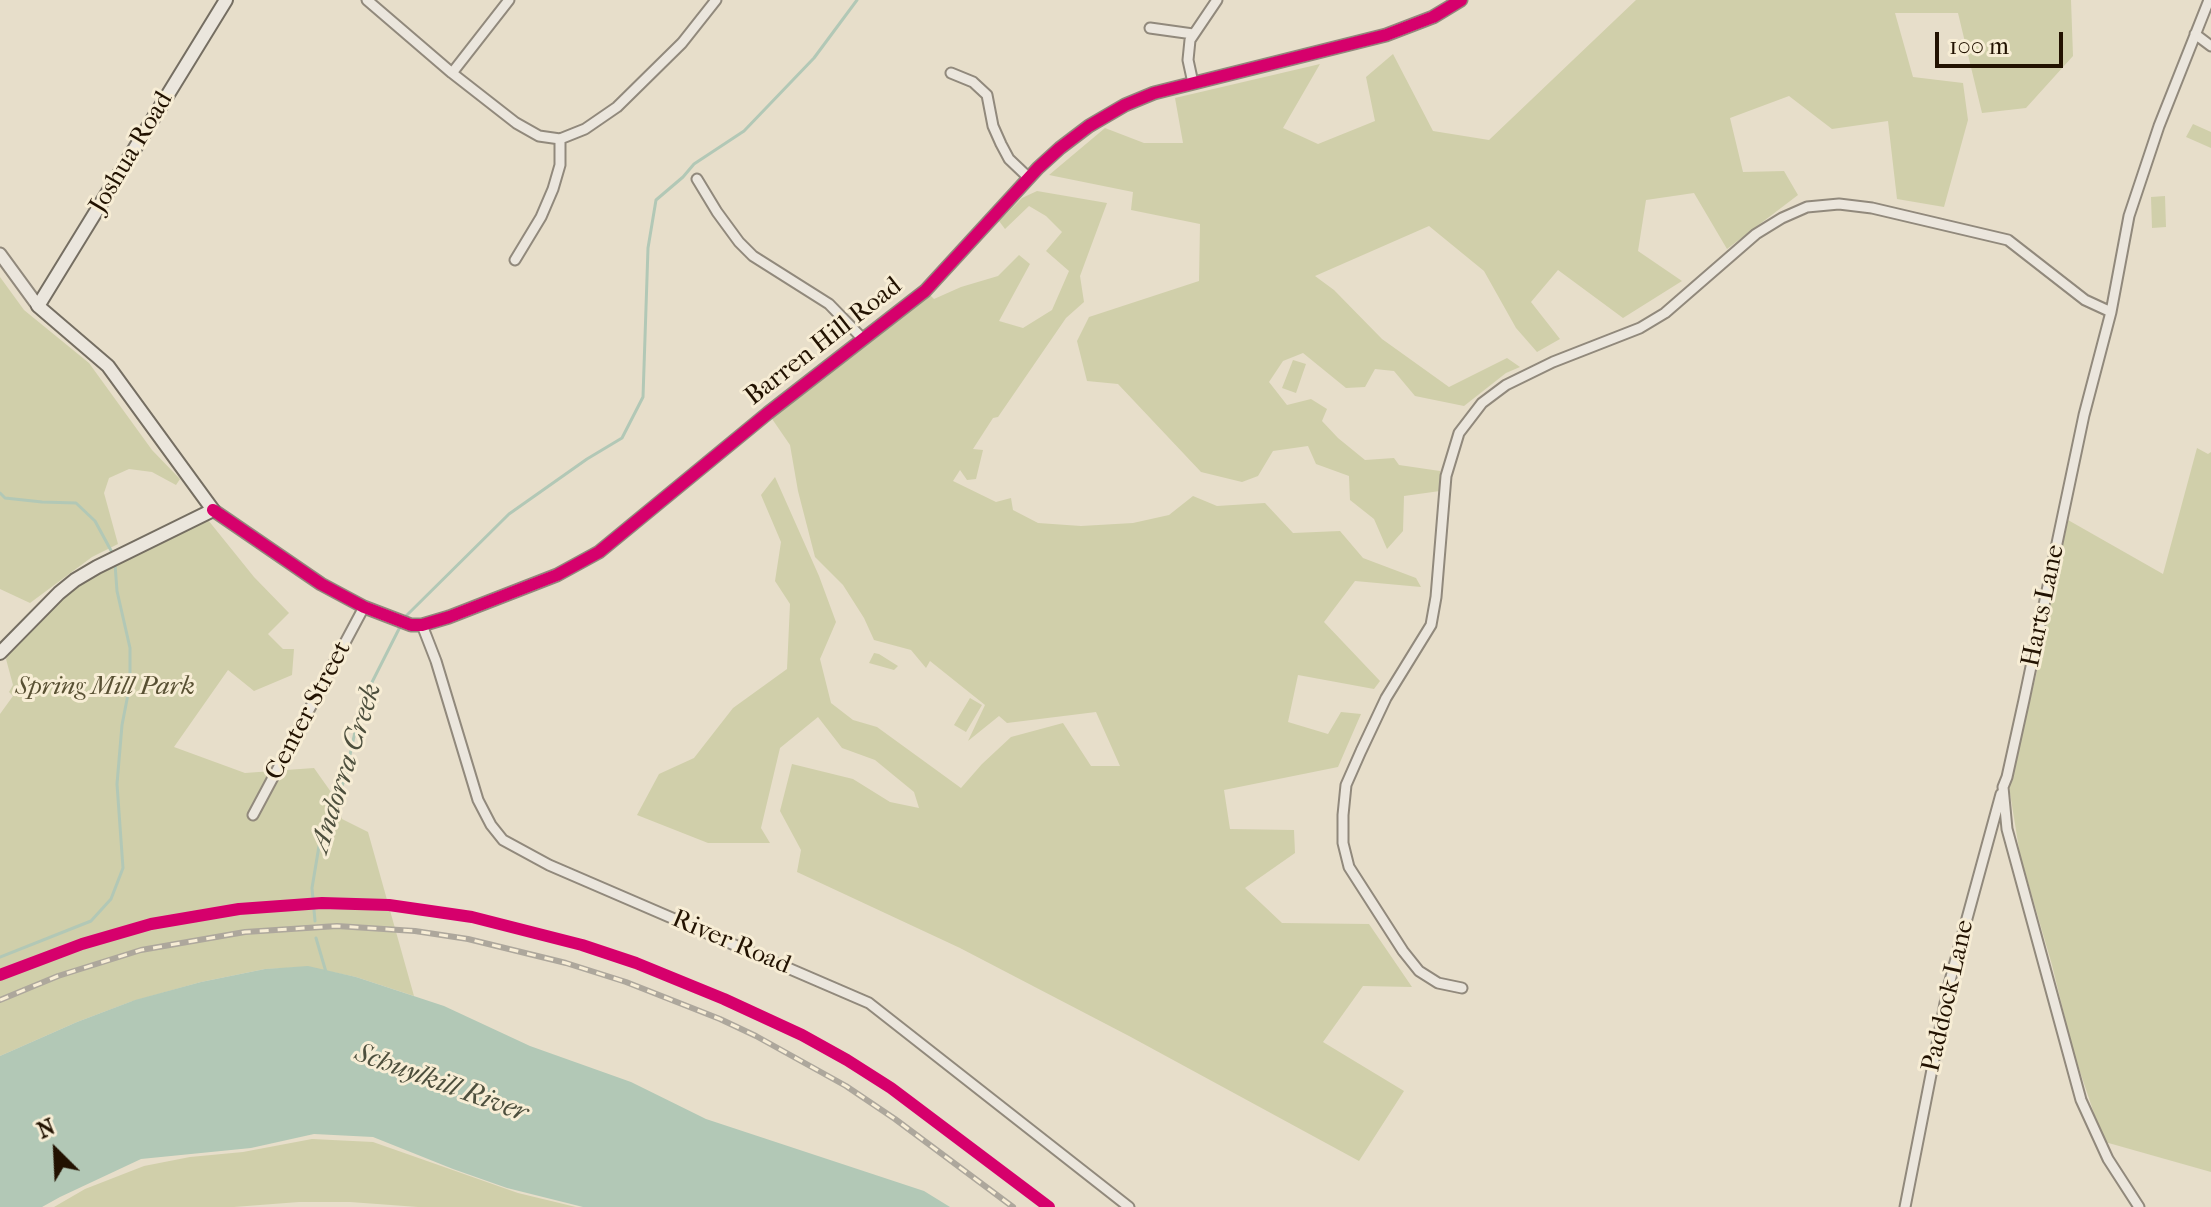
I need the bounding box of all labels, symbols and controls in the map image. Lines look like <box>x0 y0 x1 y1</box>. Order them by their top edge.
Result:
scale bar <box>1939 16 2067 66</box>
text: 100 m <box>1949 32 2009 60</box>
street label: Joshua Road <box>84 87 180 219</box>
street label: Barren Hill Road <box>739 271 909 413</box>
street label: Harts Lane <box>2016 542 2072 670</box>
street label: Center Street <box>259 636 359 786</box>
park label: Spring Mill Park <box>15 672 195 704</box>
water label: Andorra Creek <box>304 680 390 856</box>
street label: River Road <box>667 904 795 982</box>
street label: Paddock Lane <box>1916 917 1982 1075</box>
water label: Schuylkill River <box>350 1037 532 1131</box>
north arrow <box>16 1111 96 1191</box>
text: N <box>33 1114 59 1144</box>

